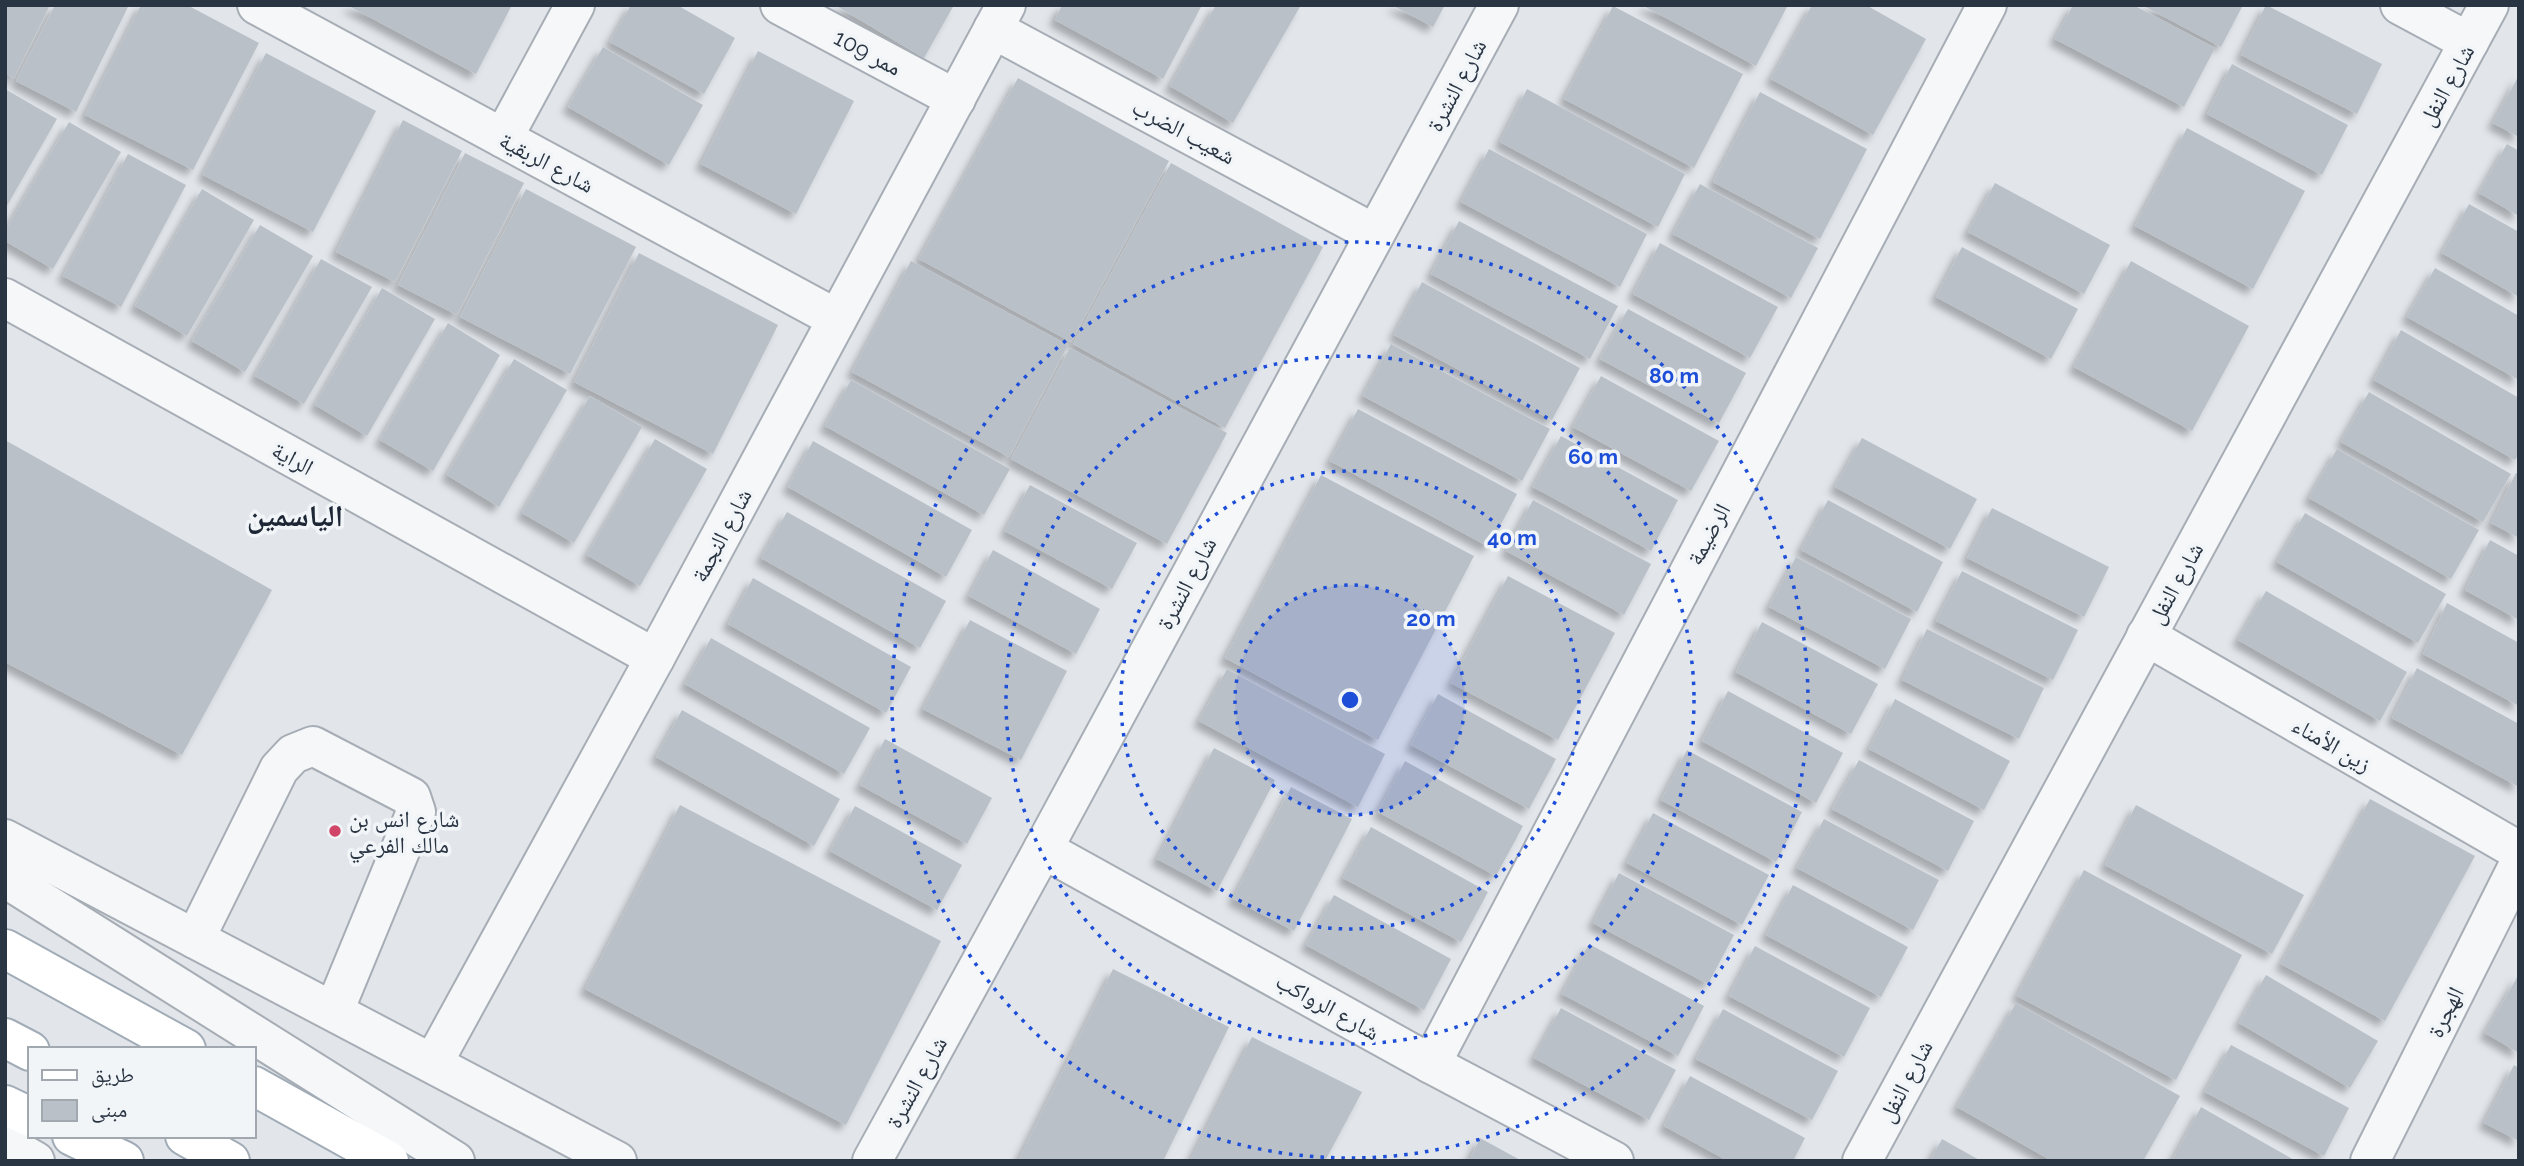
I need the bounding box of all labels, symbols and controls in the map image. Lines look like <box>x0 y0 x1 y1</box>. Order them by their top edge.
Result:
street label: ممر 109 <box>830 23 906 81</box>
street label: شارع النشرة <box>1420 34 1493 137</box>
street label: شارع النفل <box>2413 39 2481 132</box>
street label: شعيب الضرب <box>1127 93 1240 170</box>
street label: شارع الربقية <box>494 126 599 200</box>
text: 80 m <box>1649 363 1699 388</box>
street label: الراية <box>267 436 319 481</box>
text: 60 m <box>1568 444 1618 469</box>
street label: شارع النجمة <box>685 484 759 587</box>
district label: الياسمين <box>247 498 343 534</box>
street label: الرضيمة <box>1681 499 1736 570</box>
text: 40 m <box>1487 525 1537 550</box>
street label: شارع النشرة <box>1150 532 1223 635</box>
street label: شارع النفل <box>2142 537 2210 630</box>
text: 20 m <box>1406 606 1456 631</box>
centre of rings <box>1338 688 1362 712</box>
street label: زين الأمناء <box>2287 711 2376 778</box>
place label: شارع انس بن مالك الفرعي <box>349 805 459 863</box>
marker: شارع انس بن مالك الفرعي <box>327 823 343 839</box>
street label: شارع الرواكب <box>1271 967 1384 1047</box>
street label: الهجرة <box>2421 982 2469 1042</box>
street label: شارع النشرة <box>880 1031 954 1134</box>
street label: شارع النفل <box>1872 1035 1940 1128</box>
legend <box>28 1047 256 1138</box>
text: طريق <box>91 1062 134 1088</box>
text: مبنى <box>91 1097 127 1123</box>

